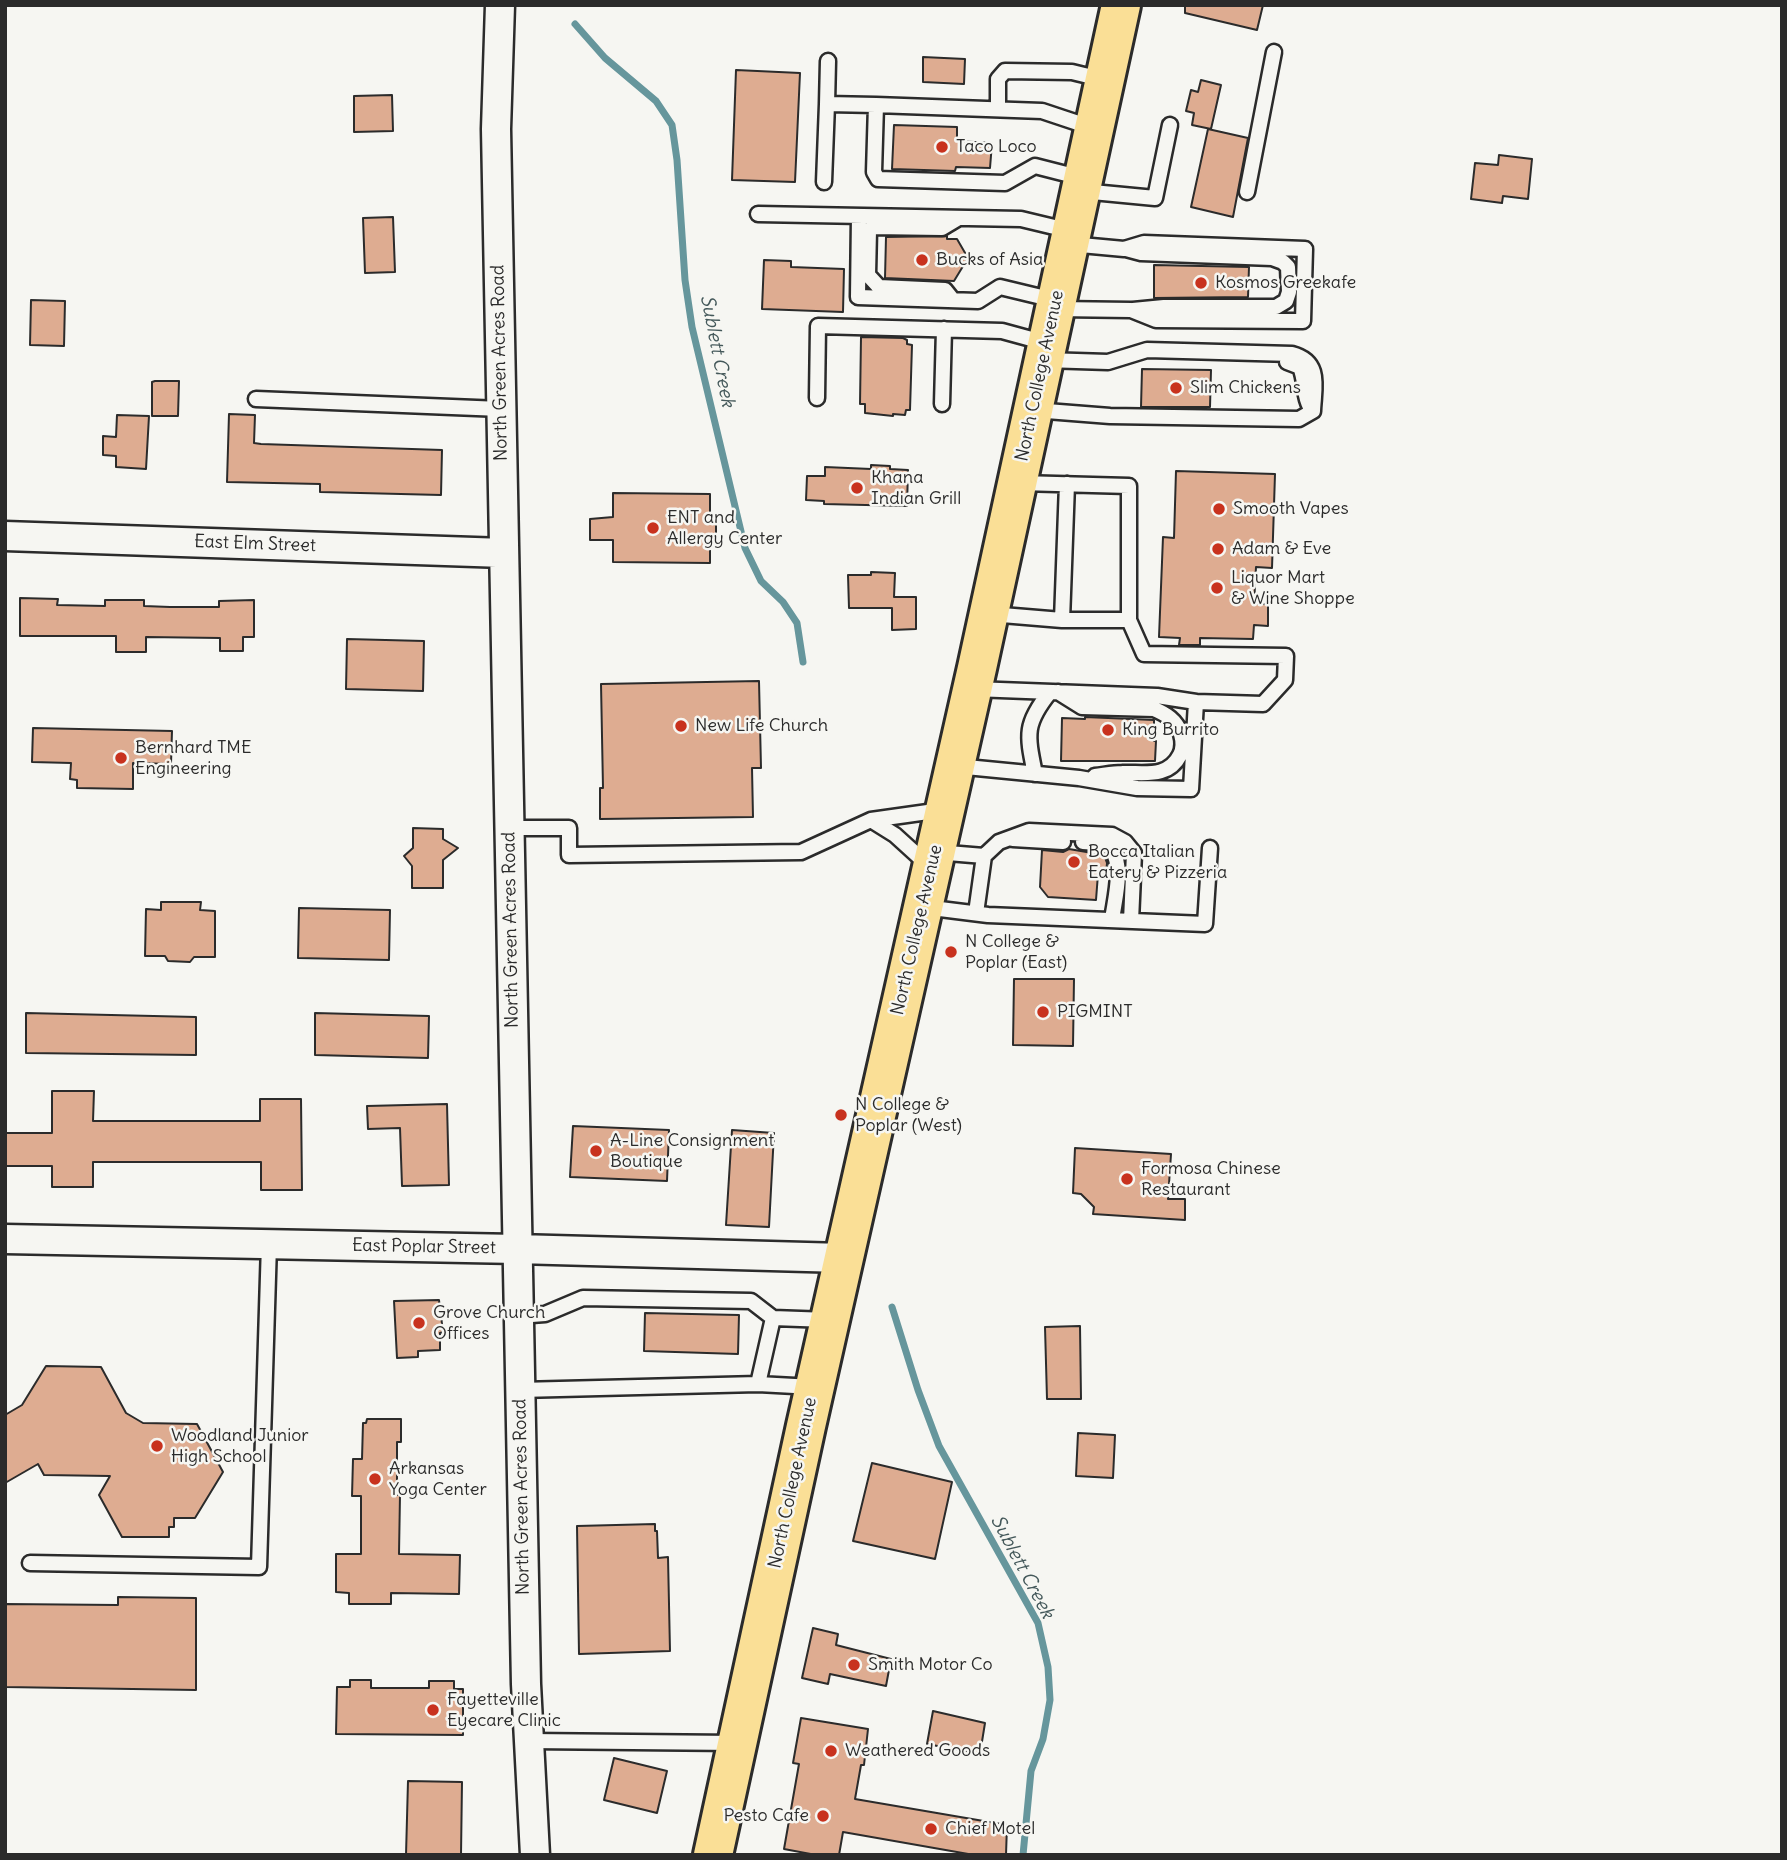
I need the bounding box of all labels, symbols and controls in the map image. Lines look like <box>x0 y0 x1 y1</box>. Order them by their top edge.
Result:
place label: Taco Loco <box>956 136 1037 158</box>
marker: Taco Loco <box>934 139 950 155</box>
place label: Bucks of Asia <box>936 249 1043 271</box>
marker: Bucks of Asia <box>914 252 930 268</box>
street label: North Green Acres Road <box>487 265 513 461</box>
place label: Kosmos Greekafe <box>1215 272 1356 294</box>
marker: Kosmos Greekafe <box>1193 275 1209 291</box>
street label: North College Avenue <box>1011 288 1069 464</box>
water label: Sublett Creek <box>695 293 739 409</box>
place label: Slim Chickens <box>1190 377 1301 399</box>
marker: Slim Chickens <box>1168 380 1184 396</box>
place label: Khana Indian Grill <box>871 467 961 510</box>
marker: Khana Indian Grill <box>849 480 865 496</box>
place label: Smooth Vapes <box>1233 498 1349 520</box>
marker: Smooth Vapes <box>1211 501 1227 517</box>
place label: ENT and Allergy Center <box>667 507 782 550</box>
marker: ENT and Allergy Center <box>645 520 661 536</box>
street label: East Elm Street <box>194 531 316 557</box>
place label: Adam & Eve <box>1232 538 1331 560</box>
marker: Adam & Eve <box>1210 541 1226 557</box>
place label: Liquor Mart & Wine Shoppe <box>1231 567 1355 610</box>
marker: Liquor Mart & Wine Shoppe <box>1209 580 1225 596</box>
place label: New Life Church <box>695 715 828 737</box>
marker: New Life Church <box>673 718 689 734</box>
place label: King Burrito <box>1122 719 1219 741</box>
marker: King Burrito <box>1100 722 1116 738</box>
place label: Bernhard TME Engineering <box>135 737 252 780</box>
marker: Bernhard TME Engineering <box>113 750 129 766</box>
street label: North Green Acres Road <box>498 832 524 1028</box>
place label: Bocca Italian Eatery & Pizzeria <box>1088 841 1227 884</box>
street label: North College Avenue <box>887 843 947 1017</box>
marker: Bocca Italian Eatery & Pizzeria <box>1066 854 1082 870</box>
place label: N College & Poplar (East) <box>965 931 1067 974</box>
marker: N College & Poplar (East) <box>943 944 959 960</box>
place label: PIGMINT <box>1057 1001 1133 1023</box>
marker: PIGMINT <box>1035 1004 1051 1020</box>
place label: N College & Poplar (West) <box>855 1094 962 1136</box>
marker: N College & Poplar (West) <box>833 1107 849 1123</box>
place label: A-Line Consignment Boutique <box>610 1130 774 1172</box>
marker: A-Line Consignment Boutique <box>588 1143 604 1159</box>
place label: Formosa Chinese Restaurant <box>1141 1158 1281 1200</box>
marker: Formosa Chinese Restaurant <box>1119 1171 1135 1187</box>
street label: East Poplar Street <box>352 1235 496 1259</box>
place label: Grove Church Offices <box>433 1302 545 1344</box>
marker: Grove Church Offices <box>411 1315 427 1331</box>
street label: North College Avenue <box>764 1395 822 1571</box>
street label: North Green Acres Road <box>509 1399 535 1595</box>
place label: Woodland Junior High School <box>171 1425 309 1468</box>
marker: Woodland Junior High School <box>149 1438 165 1454</box>
place label: Arkansas Yoga Center <box>389 1458 487 1500</box>
marker: Arkansas Yoga Center <box>367 1471 383 1487</box>
water label: Sublett Creek <box>985 1511 1059 1623</box>
place label: Smith Motor Co <box>868 1654 993 1676</box>
marker: Smith Motor Co <box>846 1657 862 1673</box>
place label: Fayetteville Eyecare Clinic <box>447 1689 561 1732</box>
marker: Fayetteville Eyecare Clinic <box>425 1702 441 1718</box>
place label: Weathered Goods <box>845 1740 990 1762</box>
marker: Weathered Goods <box>823 1743 839 1759</box>
place label: Pesto Cafe <box>723 1805 809 1827</box>
marker: Pesto Cafe <box>815 1808 831 1824</box>
place label: Chief Motel <box>945 1818 1035 1840</box>
marker: Chief Motel <box>923 1821 939 1837</box>

